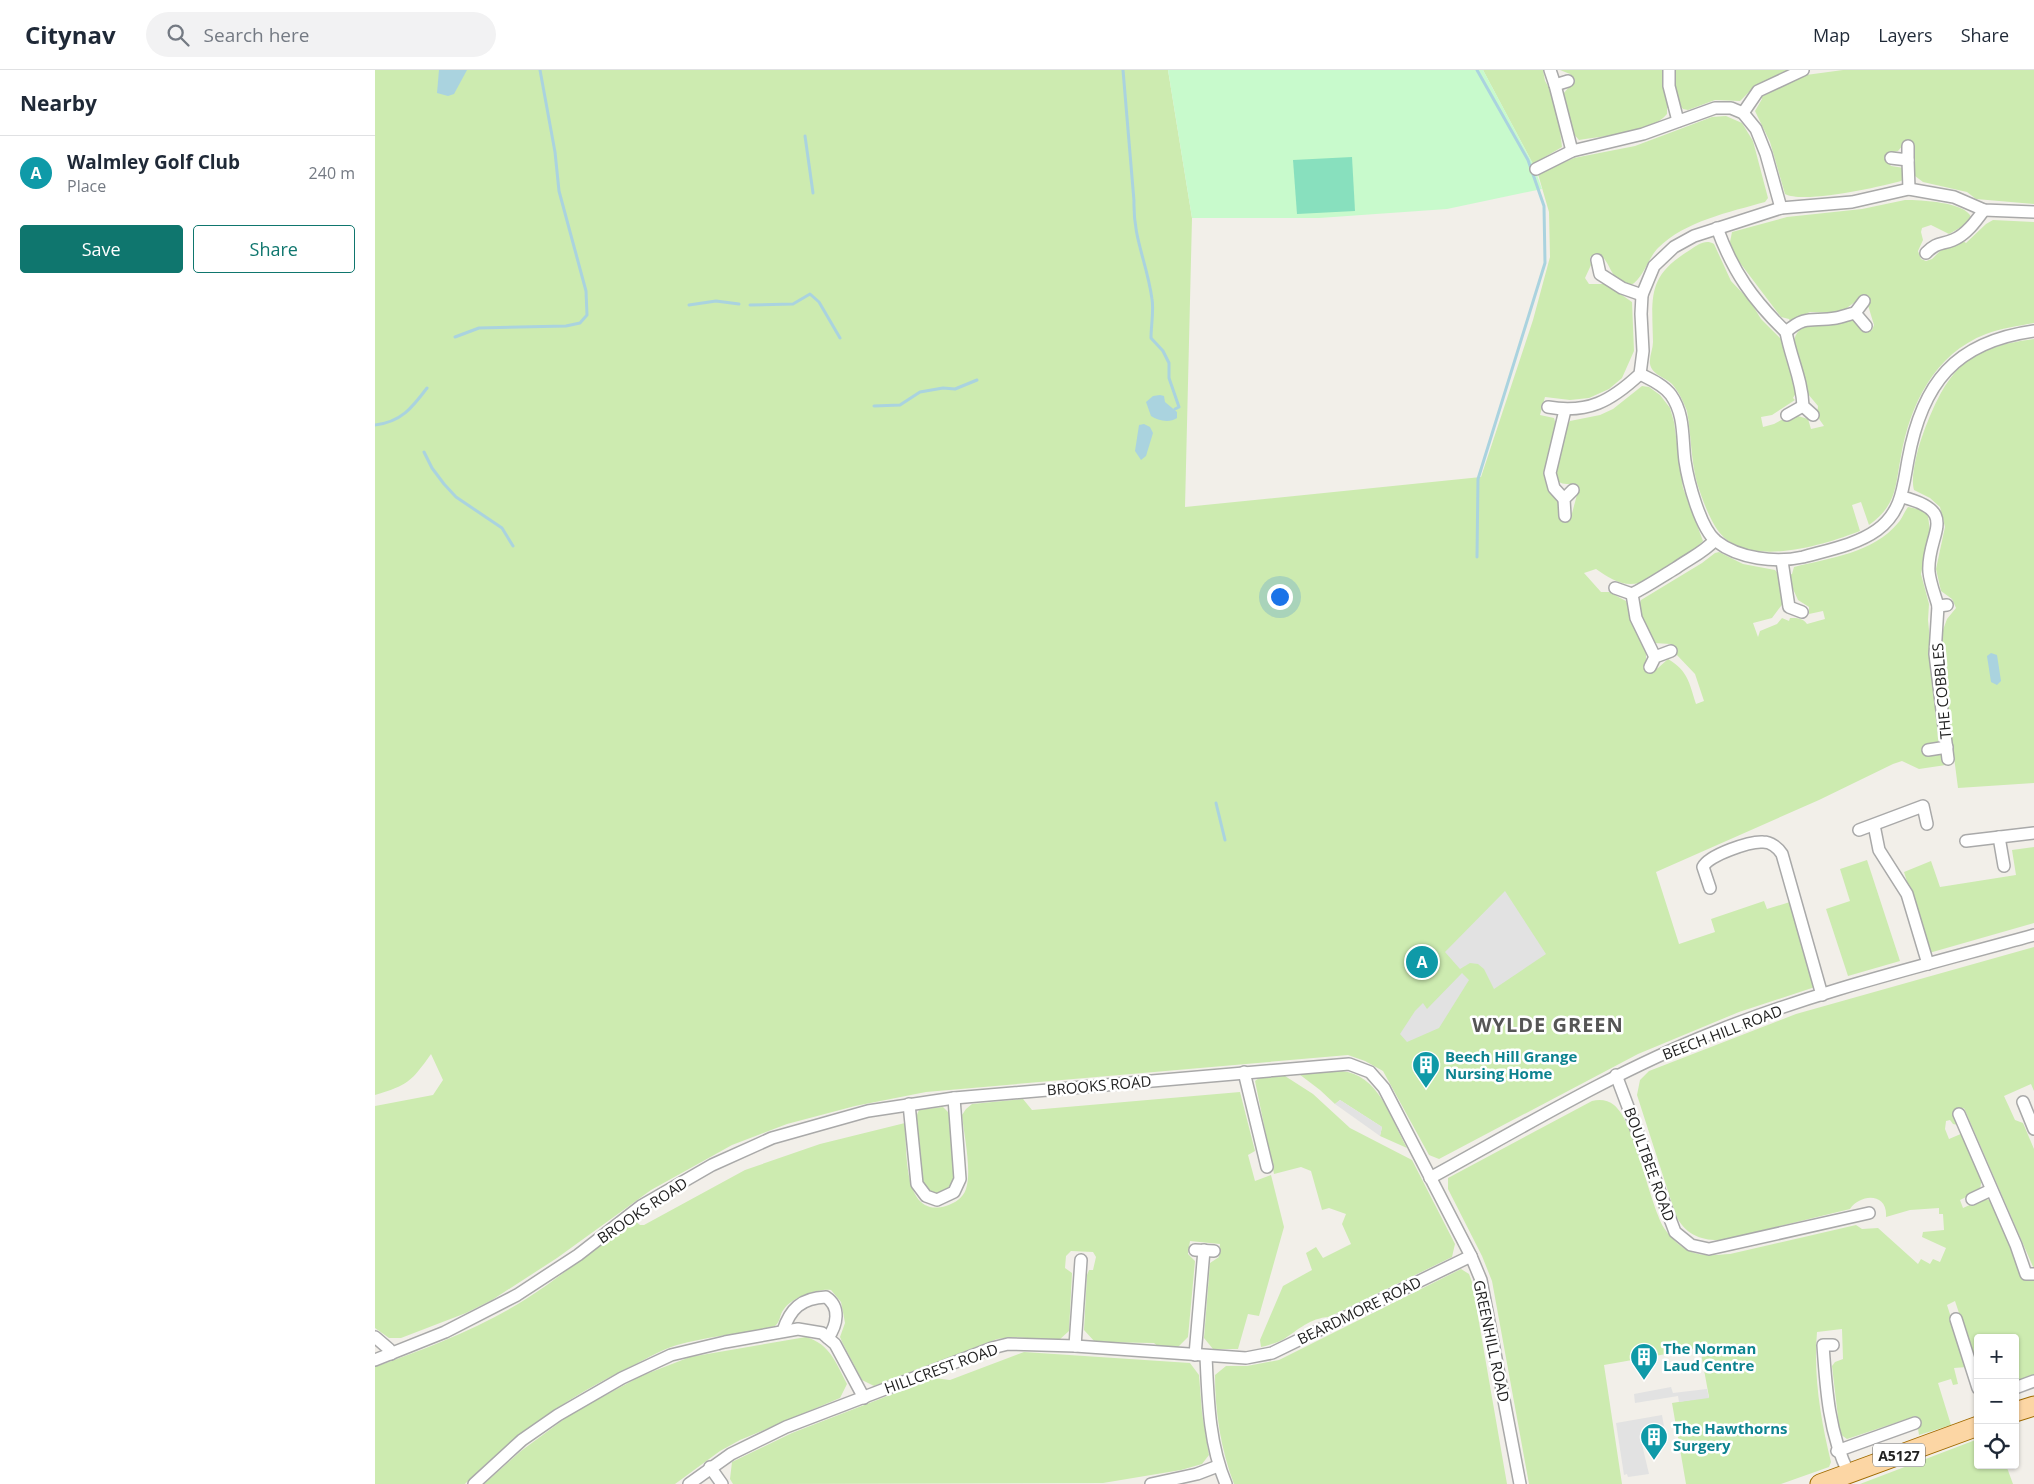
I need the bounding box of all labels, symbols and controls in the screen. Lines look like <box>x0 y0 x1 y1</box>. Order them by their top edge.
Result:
search box <box>146 12 496 57</box>
text: Citynav <box>25 18 116 51</box>
icon: search <box>164 21 192 49</box>
text: Search here <box>204 22 309 48</box>
text: Map <box>1813 23 1850 47</box>
text: Layers <box>1878 23 1933 47</box>
text: Share <box>1961 23 2009 47</box>
text: Nearby <box>20 89 97 117</box>
text: Walmley Golf Club <box>67 149 240 175</box>
text: A <box>30 162 42 184</box>
text: 240 m <box>309 162 355 184</box>
text: Place <box>67 175 106 197</box>
button: Save <box>20 225 183 273</box>
button: Share <box>193 225 355 273</box>
your location <box>1267 584 1293 610</box>
street label: THE COBBLES <box>1927 642 1955 740</box>
pin: A <box>1406 943 1438 981</box>
street label: BEECH HILL ROAD <box>1659 1000 1785 1064</box>
district label: WYLDE GREEN <box>1472 1011 1624 1038</box>
place label: Beech Hill Grange Nursing Home <box>1445 1046 1577 1083</box>
building icon: Beech Hill Grange Nursing Home <box>1411 1050 1441 1089</box>
street label: BROOKS ROAD <box>1046 1070 1152 1100</box>
street label: BOULTBEE ROAD <box>1620 1104 1680 1224</box>
street label: BROOKS ROAD <box>593 1172 691 1248</box>
street label: BEARDMORE ROAD <box>1294 1271 1424 1349</box>
street label: GREENHILL ROAD <box>1469 1278 1515 1404</box>
map controls <box>1974 1334 2019 1469</box>
button: + <box>1974 1334 2019 1379</box>
street label: HILLCREST ROAD <box>881 1338 1001 1398</box>
place label: The Norman Laud Centre <box>1663 1338 1756 1375</box>
building icon: The Norman Laud Centre <box>1629 1342 1659 1381</box>
button: − <box>1974 1379 2019 1424</box>
place label: The Hawthorns Surgery <box>1673 1418 1787 1455</box>
building icon: The Hawthorns Surgery <box>1639 1422 1669 1461</box>
button: locate <box>1974 1424 2019 1469</box>
road number: A5127 <box>1873 1444 1925 1466</box>

